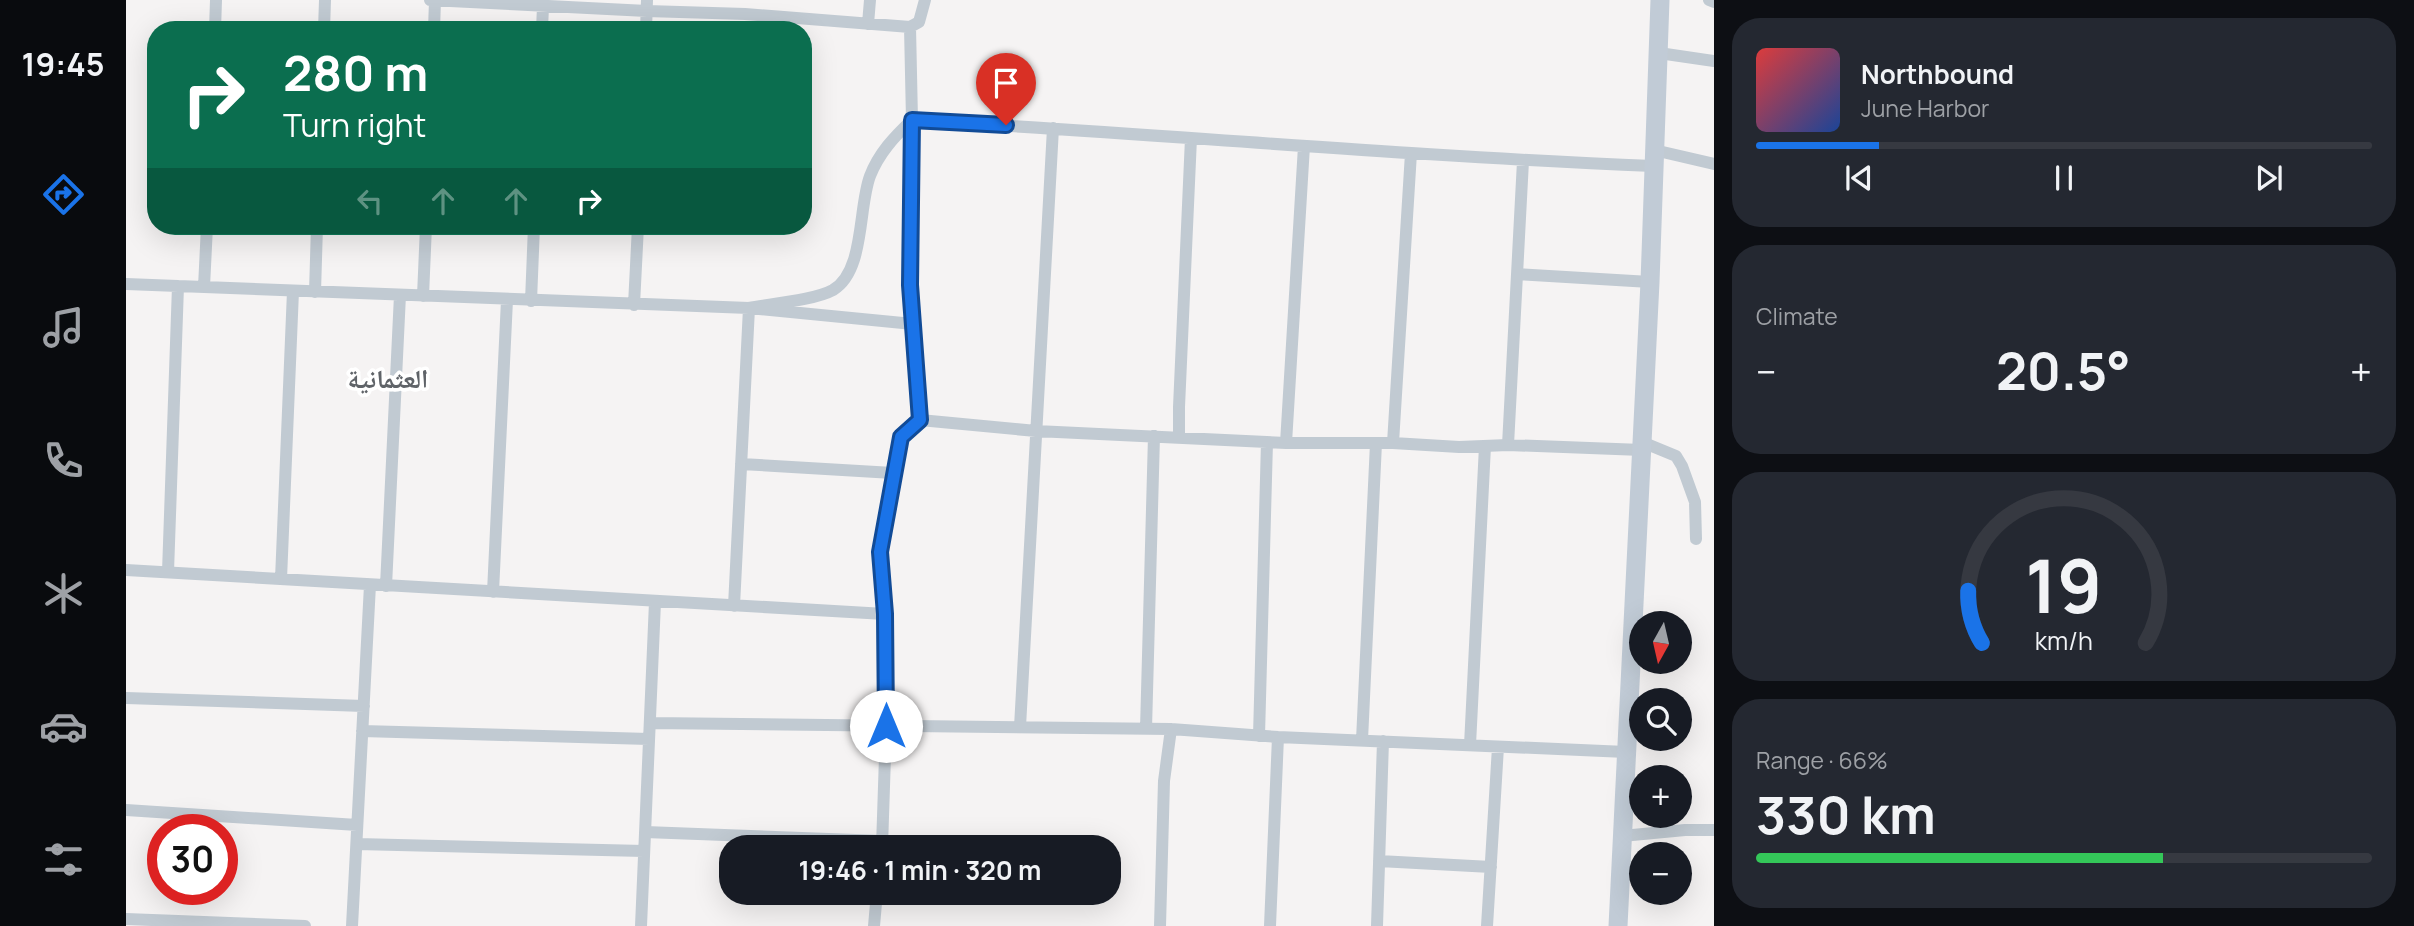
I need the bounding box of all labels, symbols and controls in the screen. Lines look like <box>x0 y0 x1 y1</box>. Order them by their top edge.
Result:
text: 280 m <box>283 39 428 106</box>
text: 19:45 <box>21 42 105 86</box>
icon: right <box>168 49 259 140</box>
pin <box>976 53 1036 125</box>
text: Northbound <box>1861 56 2014 92</box>
icon: arrive <box>987 64 1025 102</box>
text: June Harbor <box>1861 92 1989 124</box>
text: Turn right <box>283 103 426 147</box>
icon: previous <box>1840 159 1878 197</box>
icon: pause <box>2045 159 2083 197</box>
icon: next <box>2250 159 2288 197</box>
icon: directions <box>39 170 88 219</box>
icon: left <box>351 182 389 220</box>
icon: ahead <box>424 182 462 220</box>
icon: ahead <box>497 182 535 220</box>
icon: right <box>570 182 608 220</box>
text: Climate <box>1756 300 1838 332</box>
icon: music <box>39 303 88 352</box>
text: 20.5° <box>1996 335 2131 406</box>
text: − <box>1756 345 1777 397</box>
text: + <box>2350 345 2372 397</box>
district label: العثمانية <box>348 360 428 396</box>
icon: phone <box>39 436 88 485</box>
text: 19 <box>2025 535 2103 635</box>
icon: climate <box>39 569 88 618</box>
north arrow <box>1629 611 1692 674</box>
map controls <box>1629 611 1692 905</box>
text: km/h <box>2035 622 2093 657</box>
button: search <box>1629 688 1692 751</box>
position arrow <box>849 689 923 763</box>
icon: car <box>39 702 88 751</box>
text: Range · 66% <box>1756 744 1888 776</box>
button: + <box>1629 765 1692 828</box>
text: 330 km <box>1756 779 1936 850</box>
speed limit sign: 30 <box>147 814 238 905</box>
icon: filters <box>39 835 88 884</box>
button: − <box>1629 842 1692 905</box>
text: 19:46 · 1 min · 320 m <box>799 852 1041 888</box>

